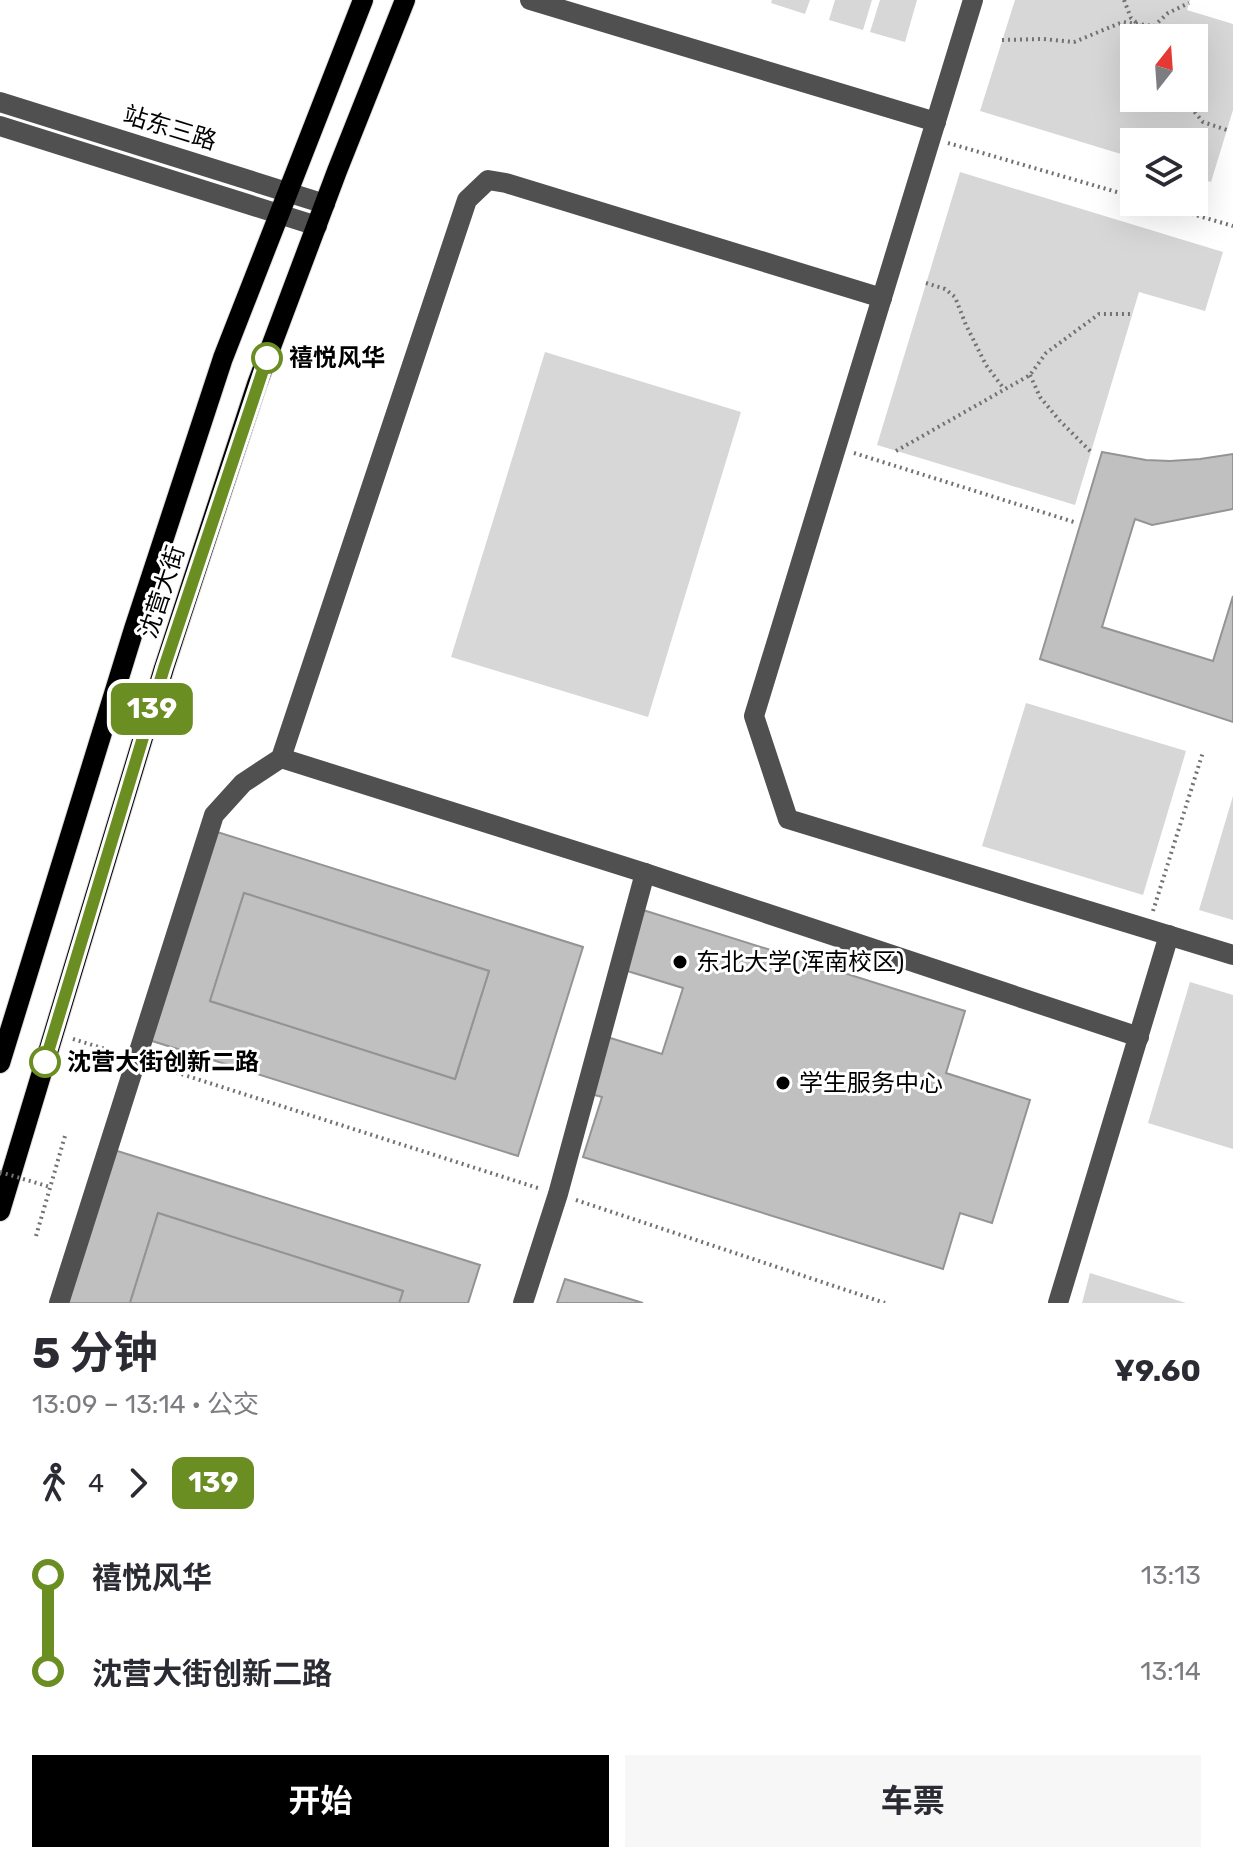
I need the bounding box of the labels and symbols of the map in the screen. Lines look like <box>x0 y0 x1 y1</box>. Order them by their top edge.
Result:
north arrow <box>1120 24 1208 112</box>
street label: 站东三路 <box>120 101 220 155</box>
marker: 禧悦风华 <box>252 343 282 373</box>
place label: 禧悦风华 <box>289 344 385 372</box>
street label: 沈营大街 <box>134 542 190 642</box>
line badge: 139 <box>106 683 198 735</box>
place label: 东北大学(浑南校区) <box>696 948 904 976</box>
marker: 东北大学(浑南校区) <box>671 953 689 971</box>
marker: 沈营大街创新二路 <box>30 1047 60 1077</box>
place label: 沈营大街创新二路 <box>67 1048 259 1076</box>
place label: 学生服务中心 <box>799 1069 943 1097</box>
marker: 学生服务中心 <box>774 1074 792 1092</box>

